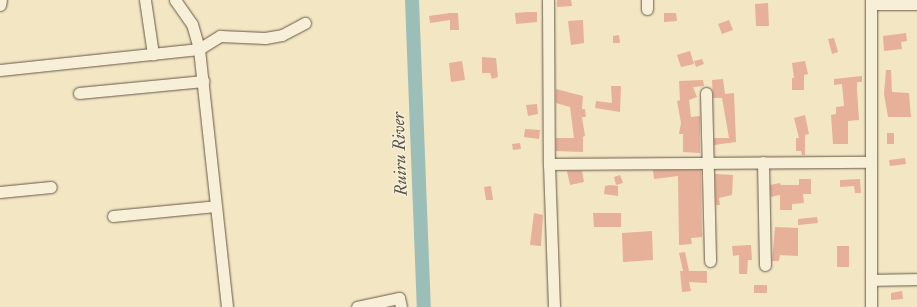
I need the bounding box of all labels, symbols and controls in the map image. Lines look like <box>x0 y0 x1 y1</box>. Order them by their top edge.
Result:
water label: Ruiru River <box>388 112 412 196</box>

